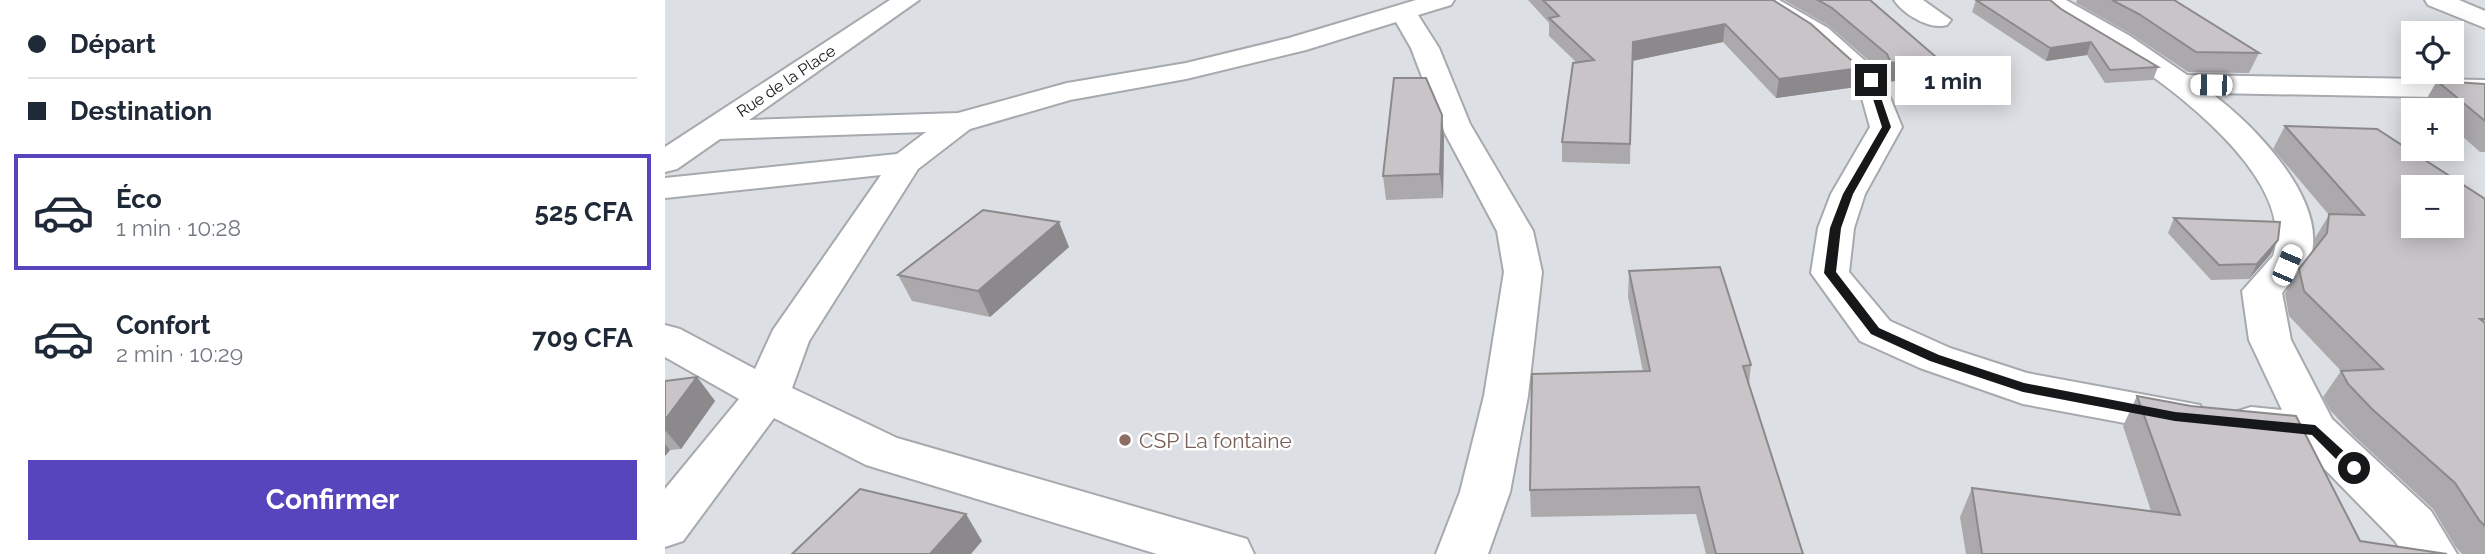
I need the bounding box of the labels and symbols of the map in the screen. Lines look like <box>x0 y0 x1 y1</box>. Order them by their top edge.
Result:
street label: Rue de la Place <box>733 41 839 121</box>
callout: 1 min <box>1895 56 2011 104</box>
route end <box>1855 64 1887 96</box>
car <box>2190 74 2233 96</box>
car <box>2270 242 2305 288</box>
place label: CSP La fontaine <box>1139 428 1292 453</box>
marker: CSP La fontaine <box>1117 432 1133 448</box>
route start <box>2338 452 2370 484</box>

